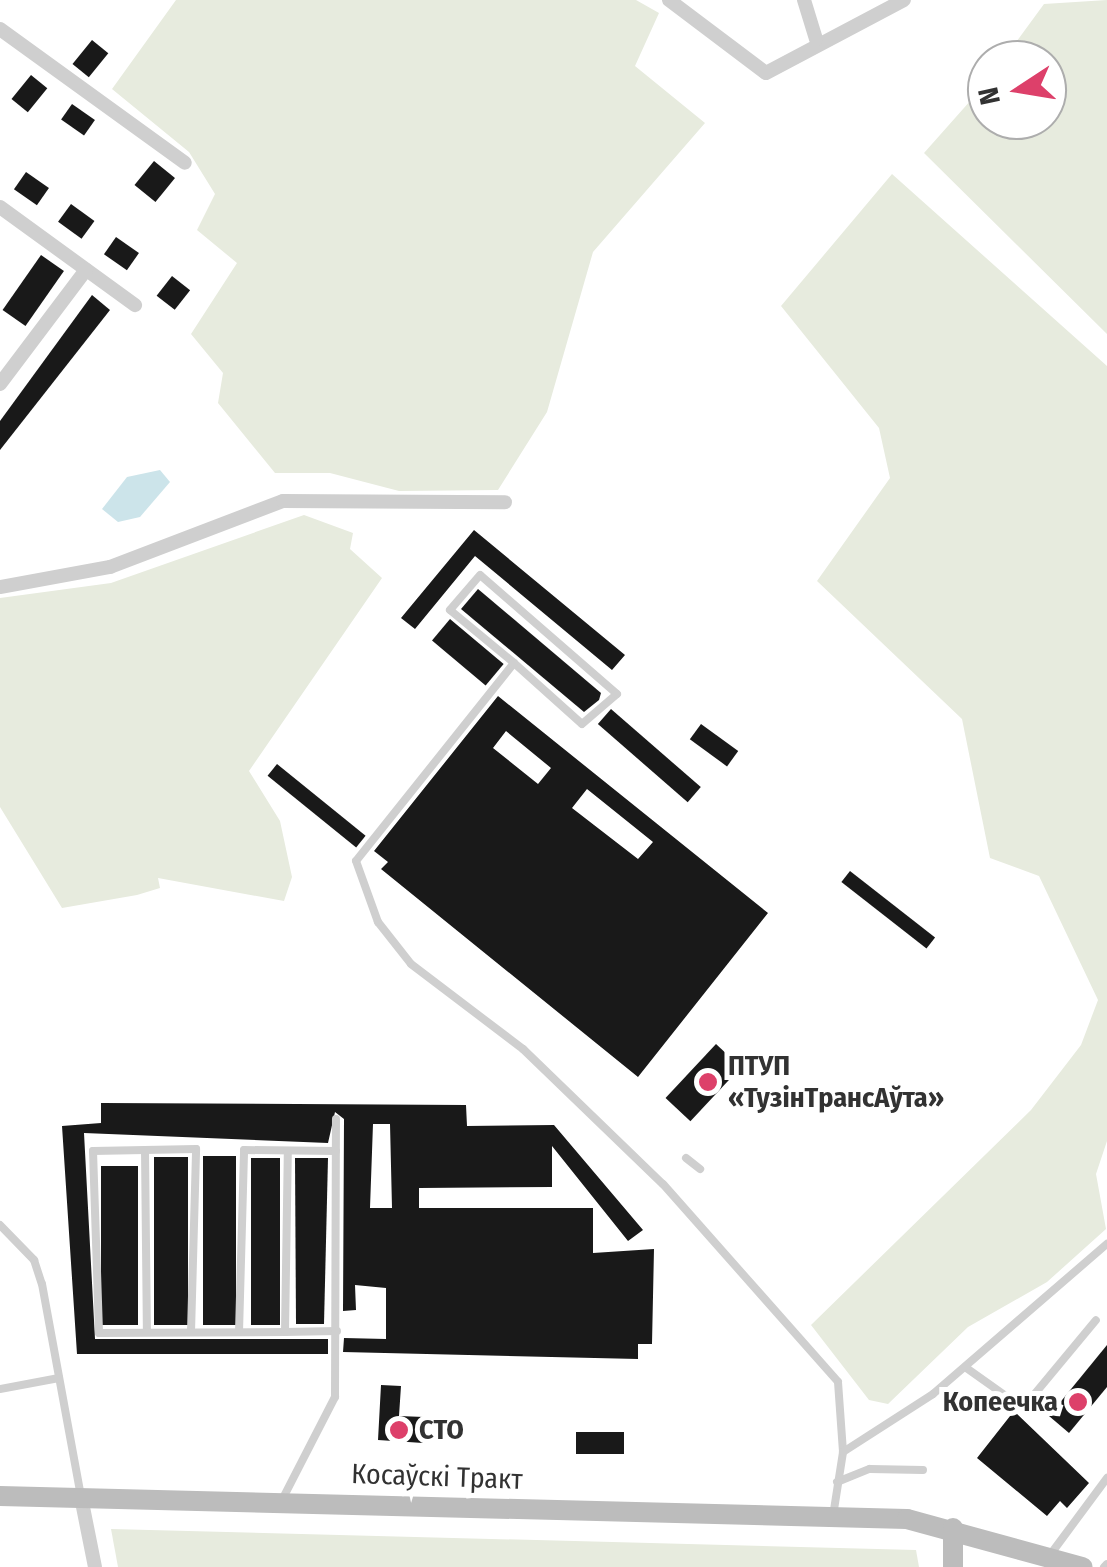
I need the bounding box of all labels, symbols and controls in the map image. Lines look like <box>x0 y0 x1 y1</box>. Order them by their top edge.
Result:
north arrow <box>967 40 1067 140</box>
text: N <box>971 84 1007 108</box>
place label: ПТУП «ТузінТрансАўта» <box>728 1049 944 1115</box>
marker: ПТУП «ТузінТрансАўта» <box>697 1071 719 1093</box>
place label: Копеечка <box>943 1385 1058 1419</box>
marker: Копеечка <box>1067 1391 1089 1413</box>
place label: СТО <box>419 1413 464 1447</box>
marker: СТО <box>388 1419 410 1441</box>
street label: Косаўскі Тракт <box>351 1457 523 1497</box>

